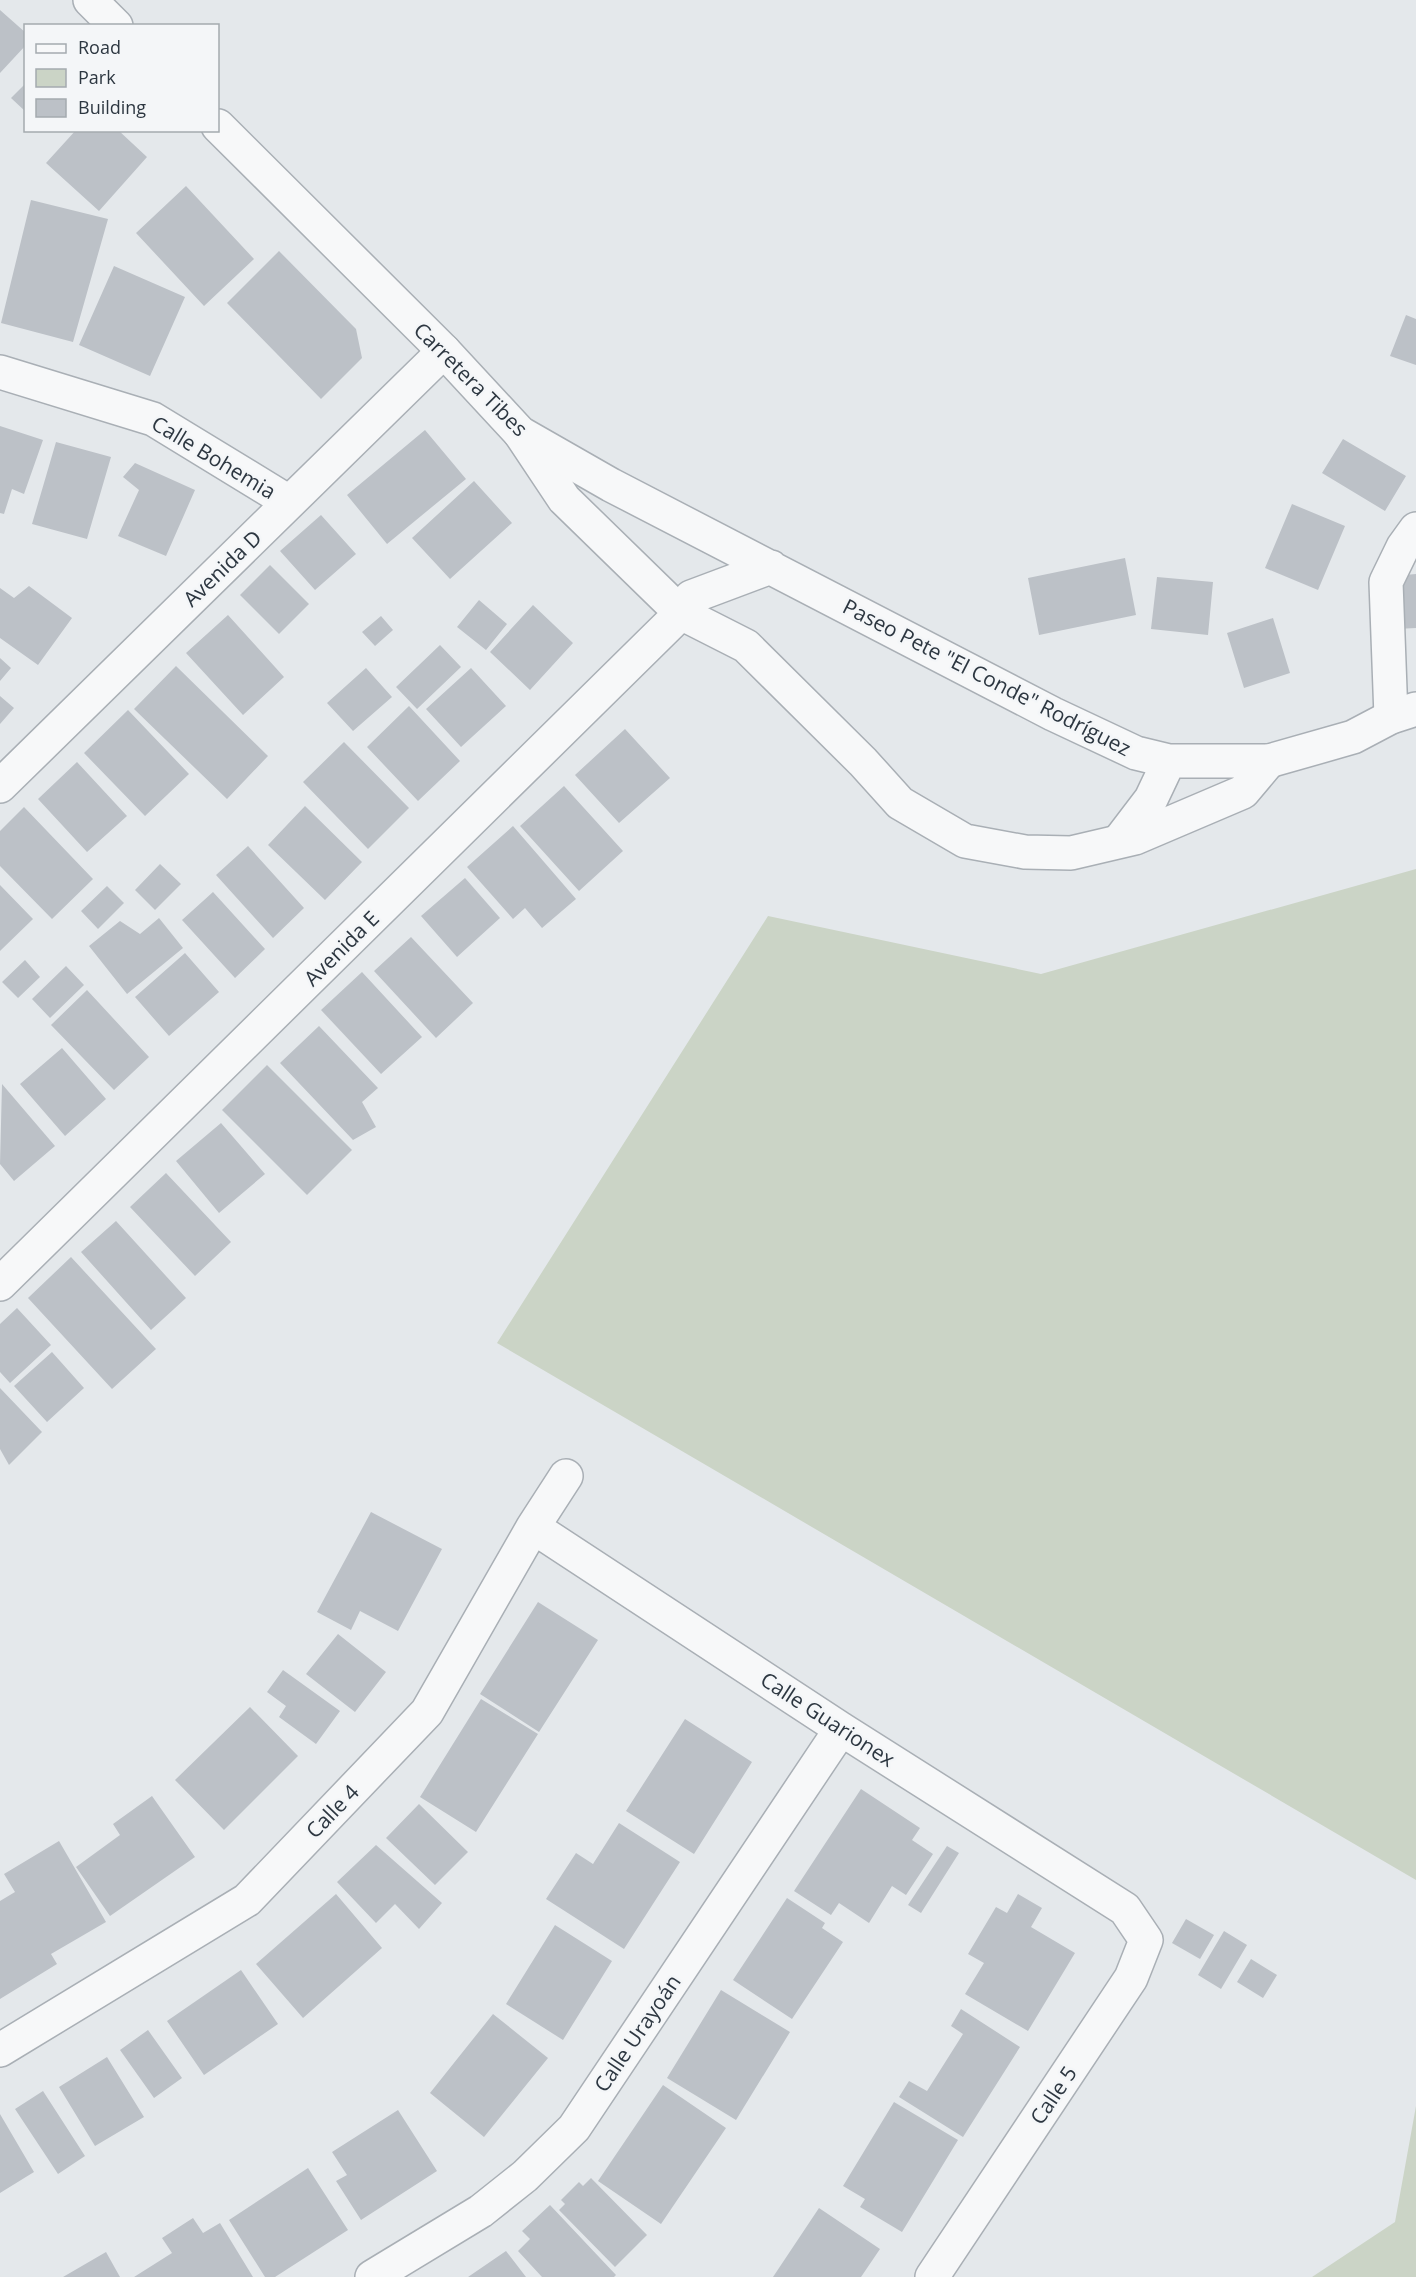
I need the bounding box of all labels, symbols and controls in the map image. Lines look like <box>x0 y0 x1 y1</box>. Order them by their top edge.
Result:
legend <box>24 24 219 132</box>
text: Road <box>78 35 121 59</box>
text: Park <box>78 65 116 89</box>
text: Building <box>78 95 146 119</box>
street label: Carretera Tibes <box>408 316 534 442</box>
street label: Calle Bohemia <box>147 409 281 505</box>
street label: Avenida D <box>177 524 267 612</box>
street label: Paseo Pete "El Conde" Rodríguez <box>838 592 1136 762</box>
street label: Avenida E <box>297 904 385 992</box>
street label: Calle Guarionex <box>755 1665 901 1773</box>
street label: Calle 4 <box>299 1778 365 1844</box>
street label: Calle Urayoán <box>587 1969 687 2097</box>
street label: Calle 5 <box>1023 2060 1083 2130</box>

